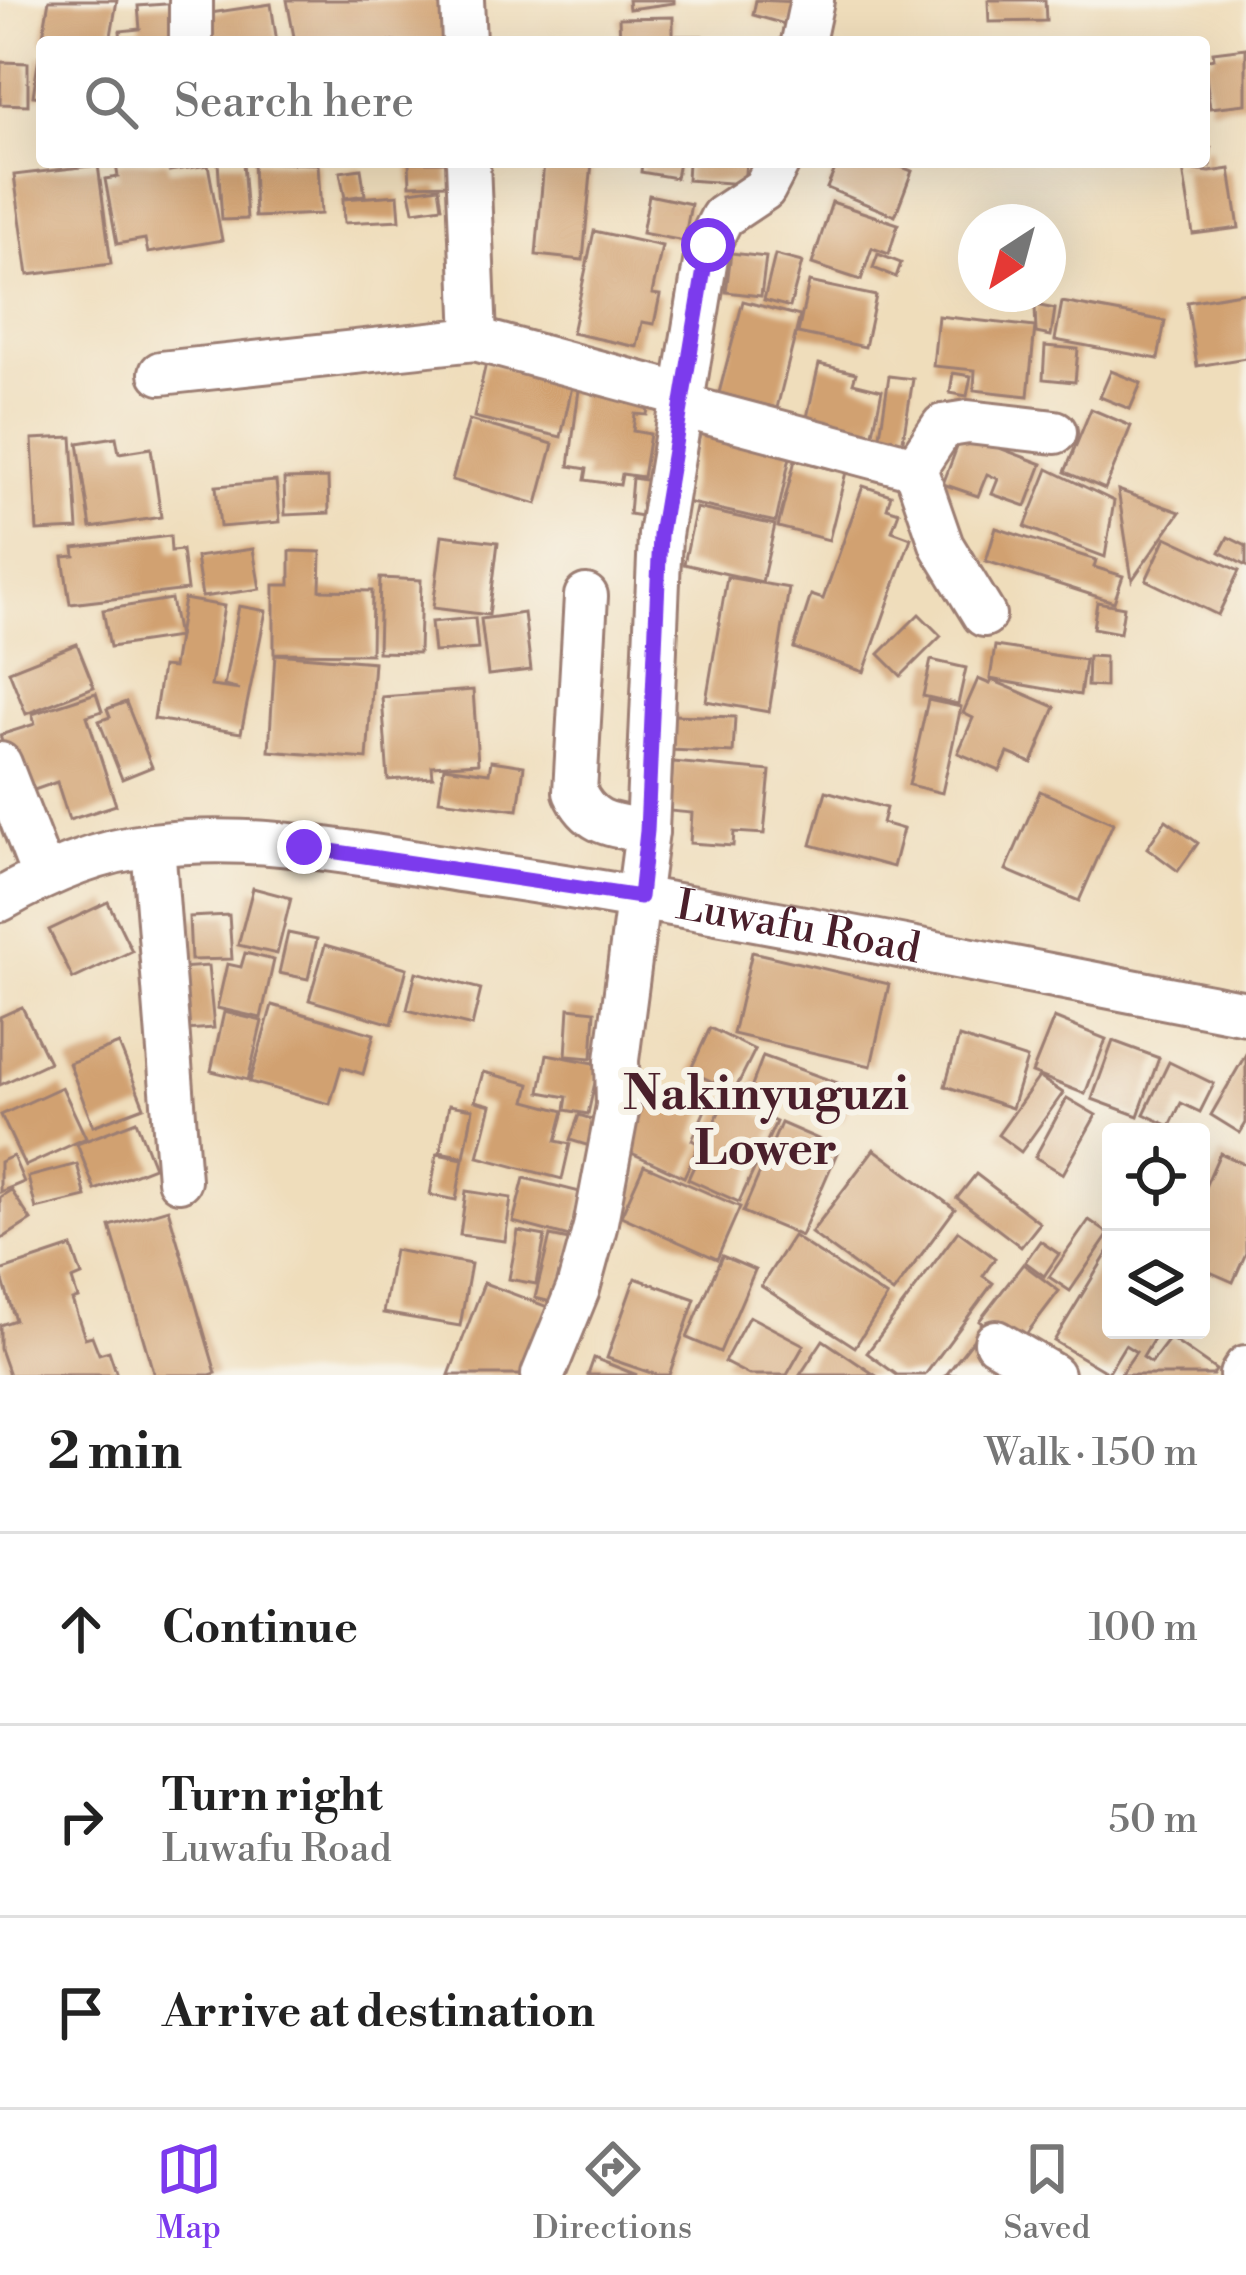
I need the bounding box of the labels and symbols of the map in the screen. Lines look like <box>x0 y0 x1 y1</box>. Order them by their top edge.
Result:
north arrow <box>958 204 1066 312</box>
route start <box>681 218 735 272</box>
route end <box>277 820 331 874</box>
street label: Luwafu Road <box>672 879 925 976</box>
district label: Nakinyuguzi Lower <box>623 1065 909 1180</box>

